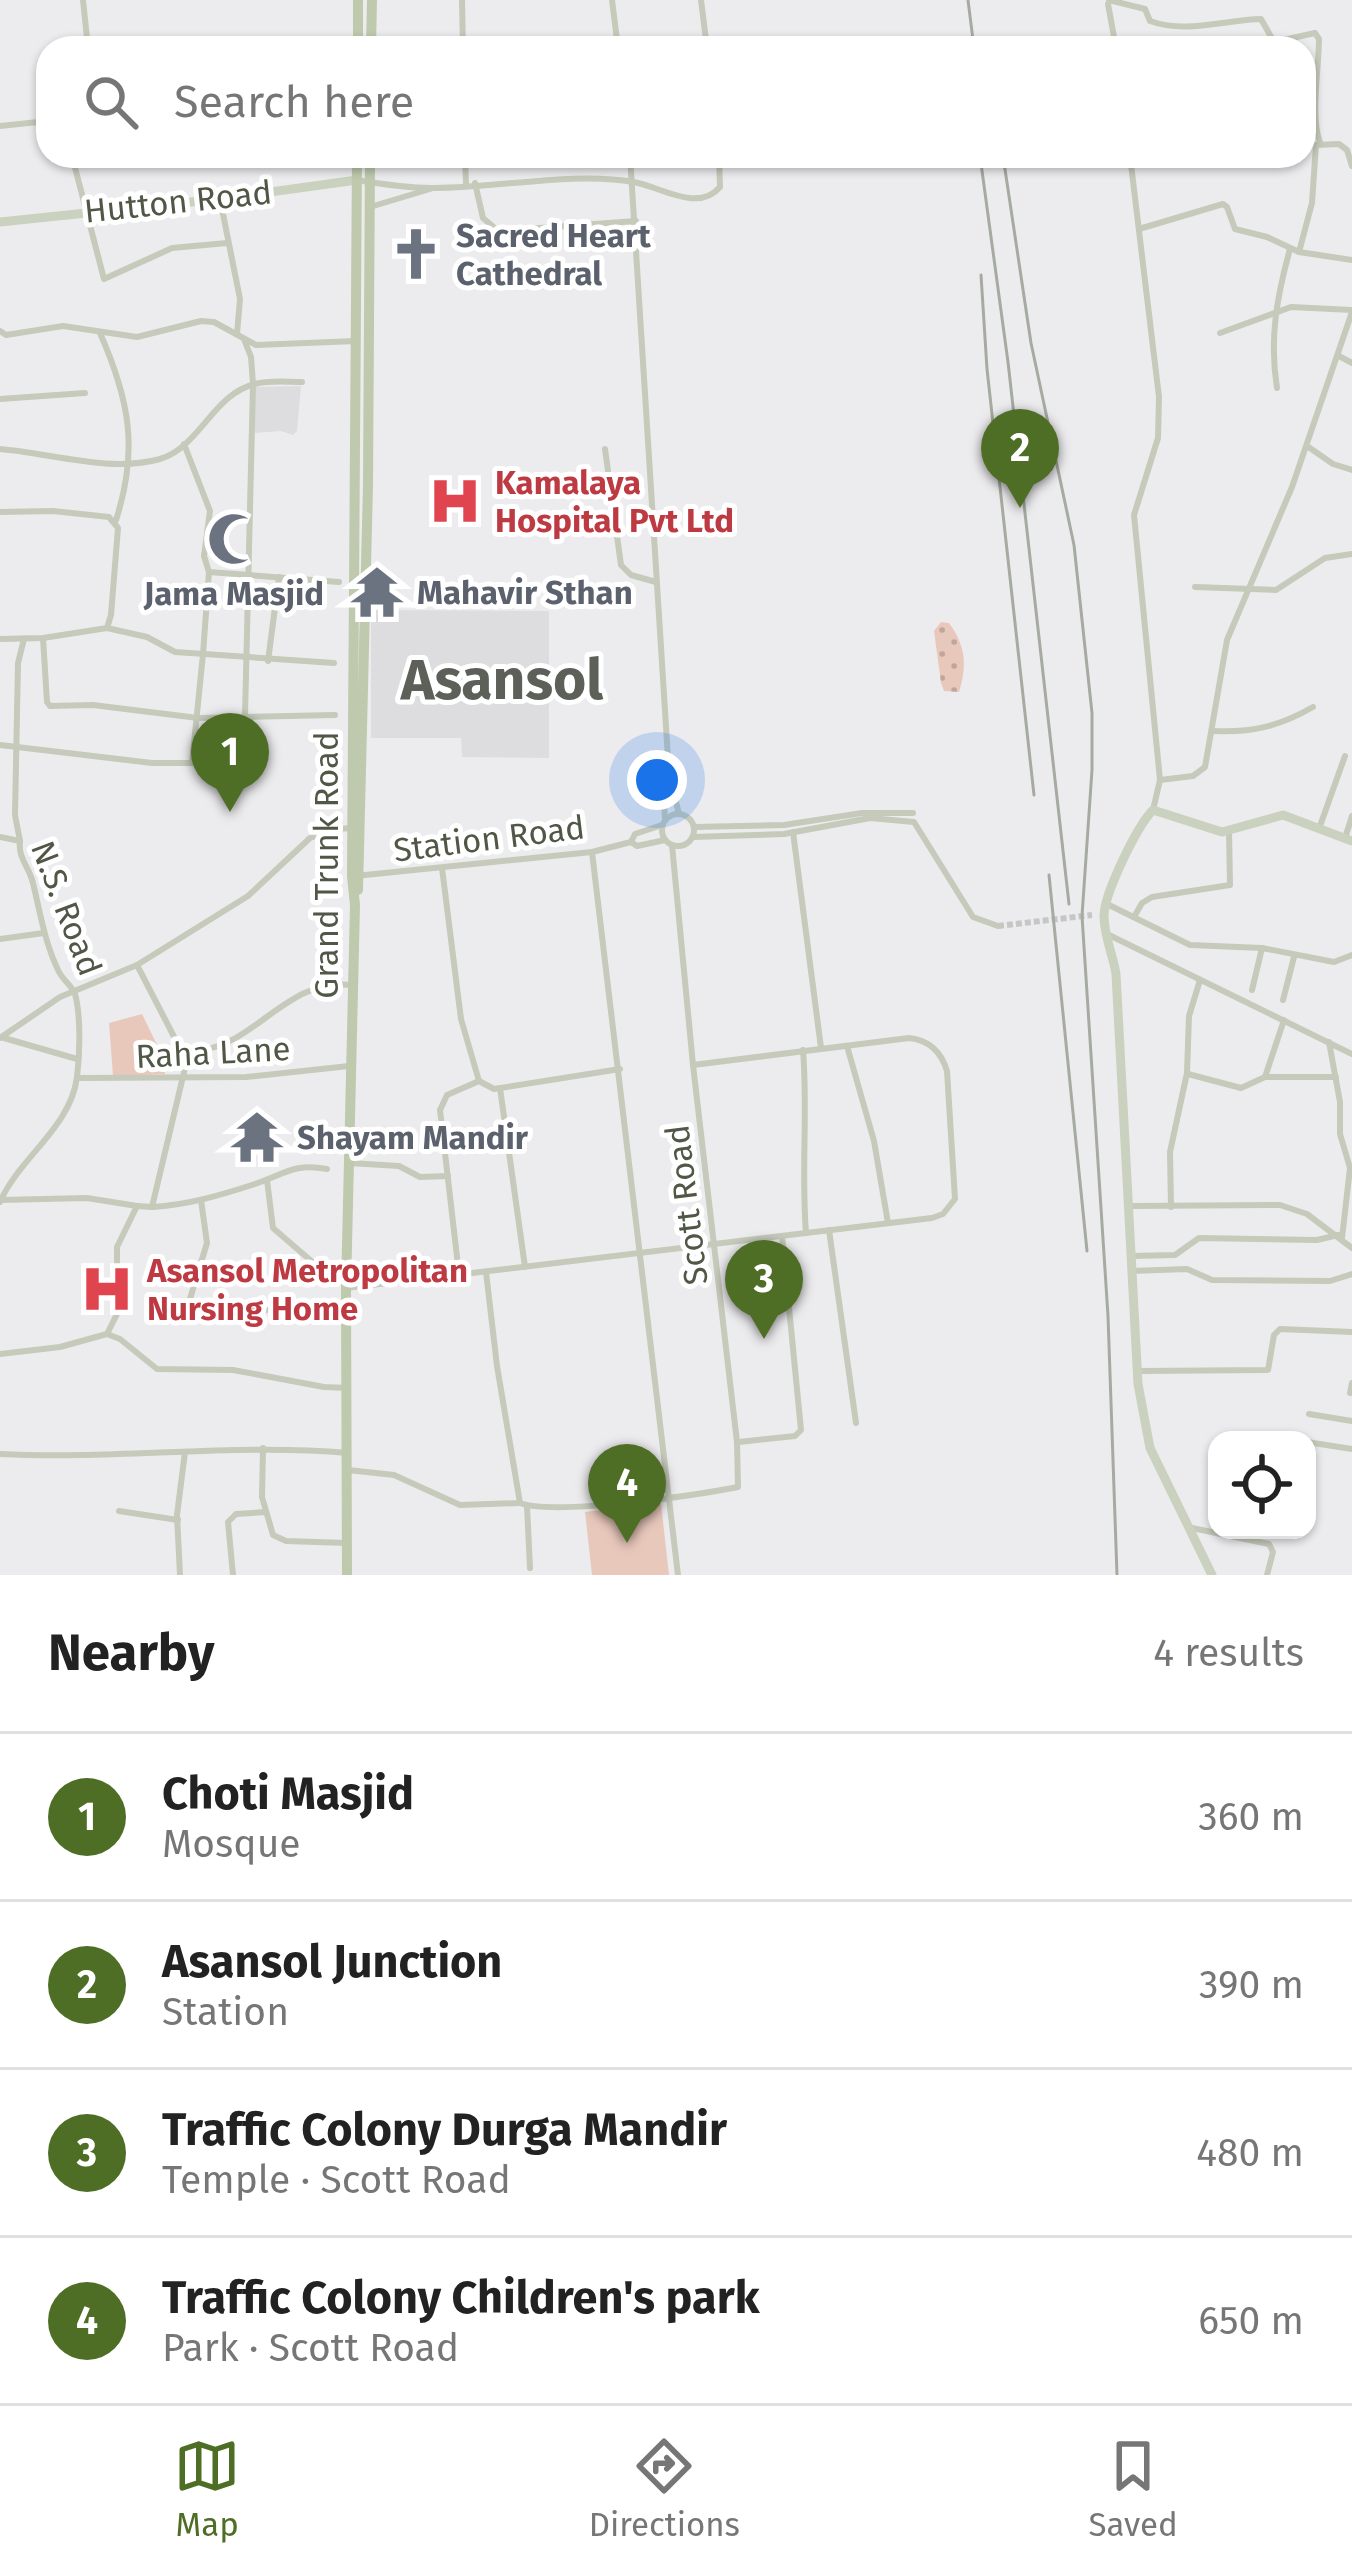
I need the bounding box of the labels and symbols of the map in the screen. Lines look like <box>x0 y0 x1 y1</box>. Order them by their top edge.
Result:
street label: Hutton Road <box>82 172 274 232</box>
place label: Sacred Heart Cathedral <box>456 216 652 294</box>
church icon: Sacred Heart Cathedral <box>387 225 445 283</box>
pin: 2 <box>981 409 1059 508</box>
place label: Kamalaya Hospital Pvt Ltd <box>495 463 734 541</box>
hospital icon: Kamalaya Hospital Pvt Ltd <box>426 472 484 530</box>
mosque icon: Jama Masjid <box>205 510 263 568</box>
temple icon: Mahavir Sthan <box>348 563 406 621</box>
place label: Mahavir Sthan <box>417 573 633 613</box>
place label: Jama Masjid <box>143 574 324 614</box>
district label: Asansol <box>400 646 604 714</box>
pin: 1 <box>191 713 269 812</box>
street label: Grand Trunk Road <box>307 731 347 999</box>
your location <box>627 750 687 810</box>
street label: Station Road <box>391 807 587 871</box>
street label: N.S. Road <box>22 835 110 981</box>
street label: Raha Lane <box>135 1029 292 1077</box>
temple icon: Shayam Mandir <box>228 1108 286 1166</box>
place label: Shayam Mandir <box>297 1118 529 1158</box>
street label: Scott Road <box>657 1123 717 1287</box>
pin: 3 <box>725 1240 803 1339</box>
place label: Asansol Metropolitan Nursing Home <box>146 1251 468 1329</box>
hospital icon: Asansol Metropolitan Nursing Home <box>78 1260 136 1318</box>
pin: 4 <box>588 1444 666 1543</box>

